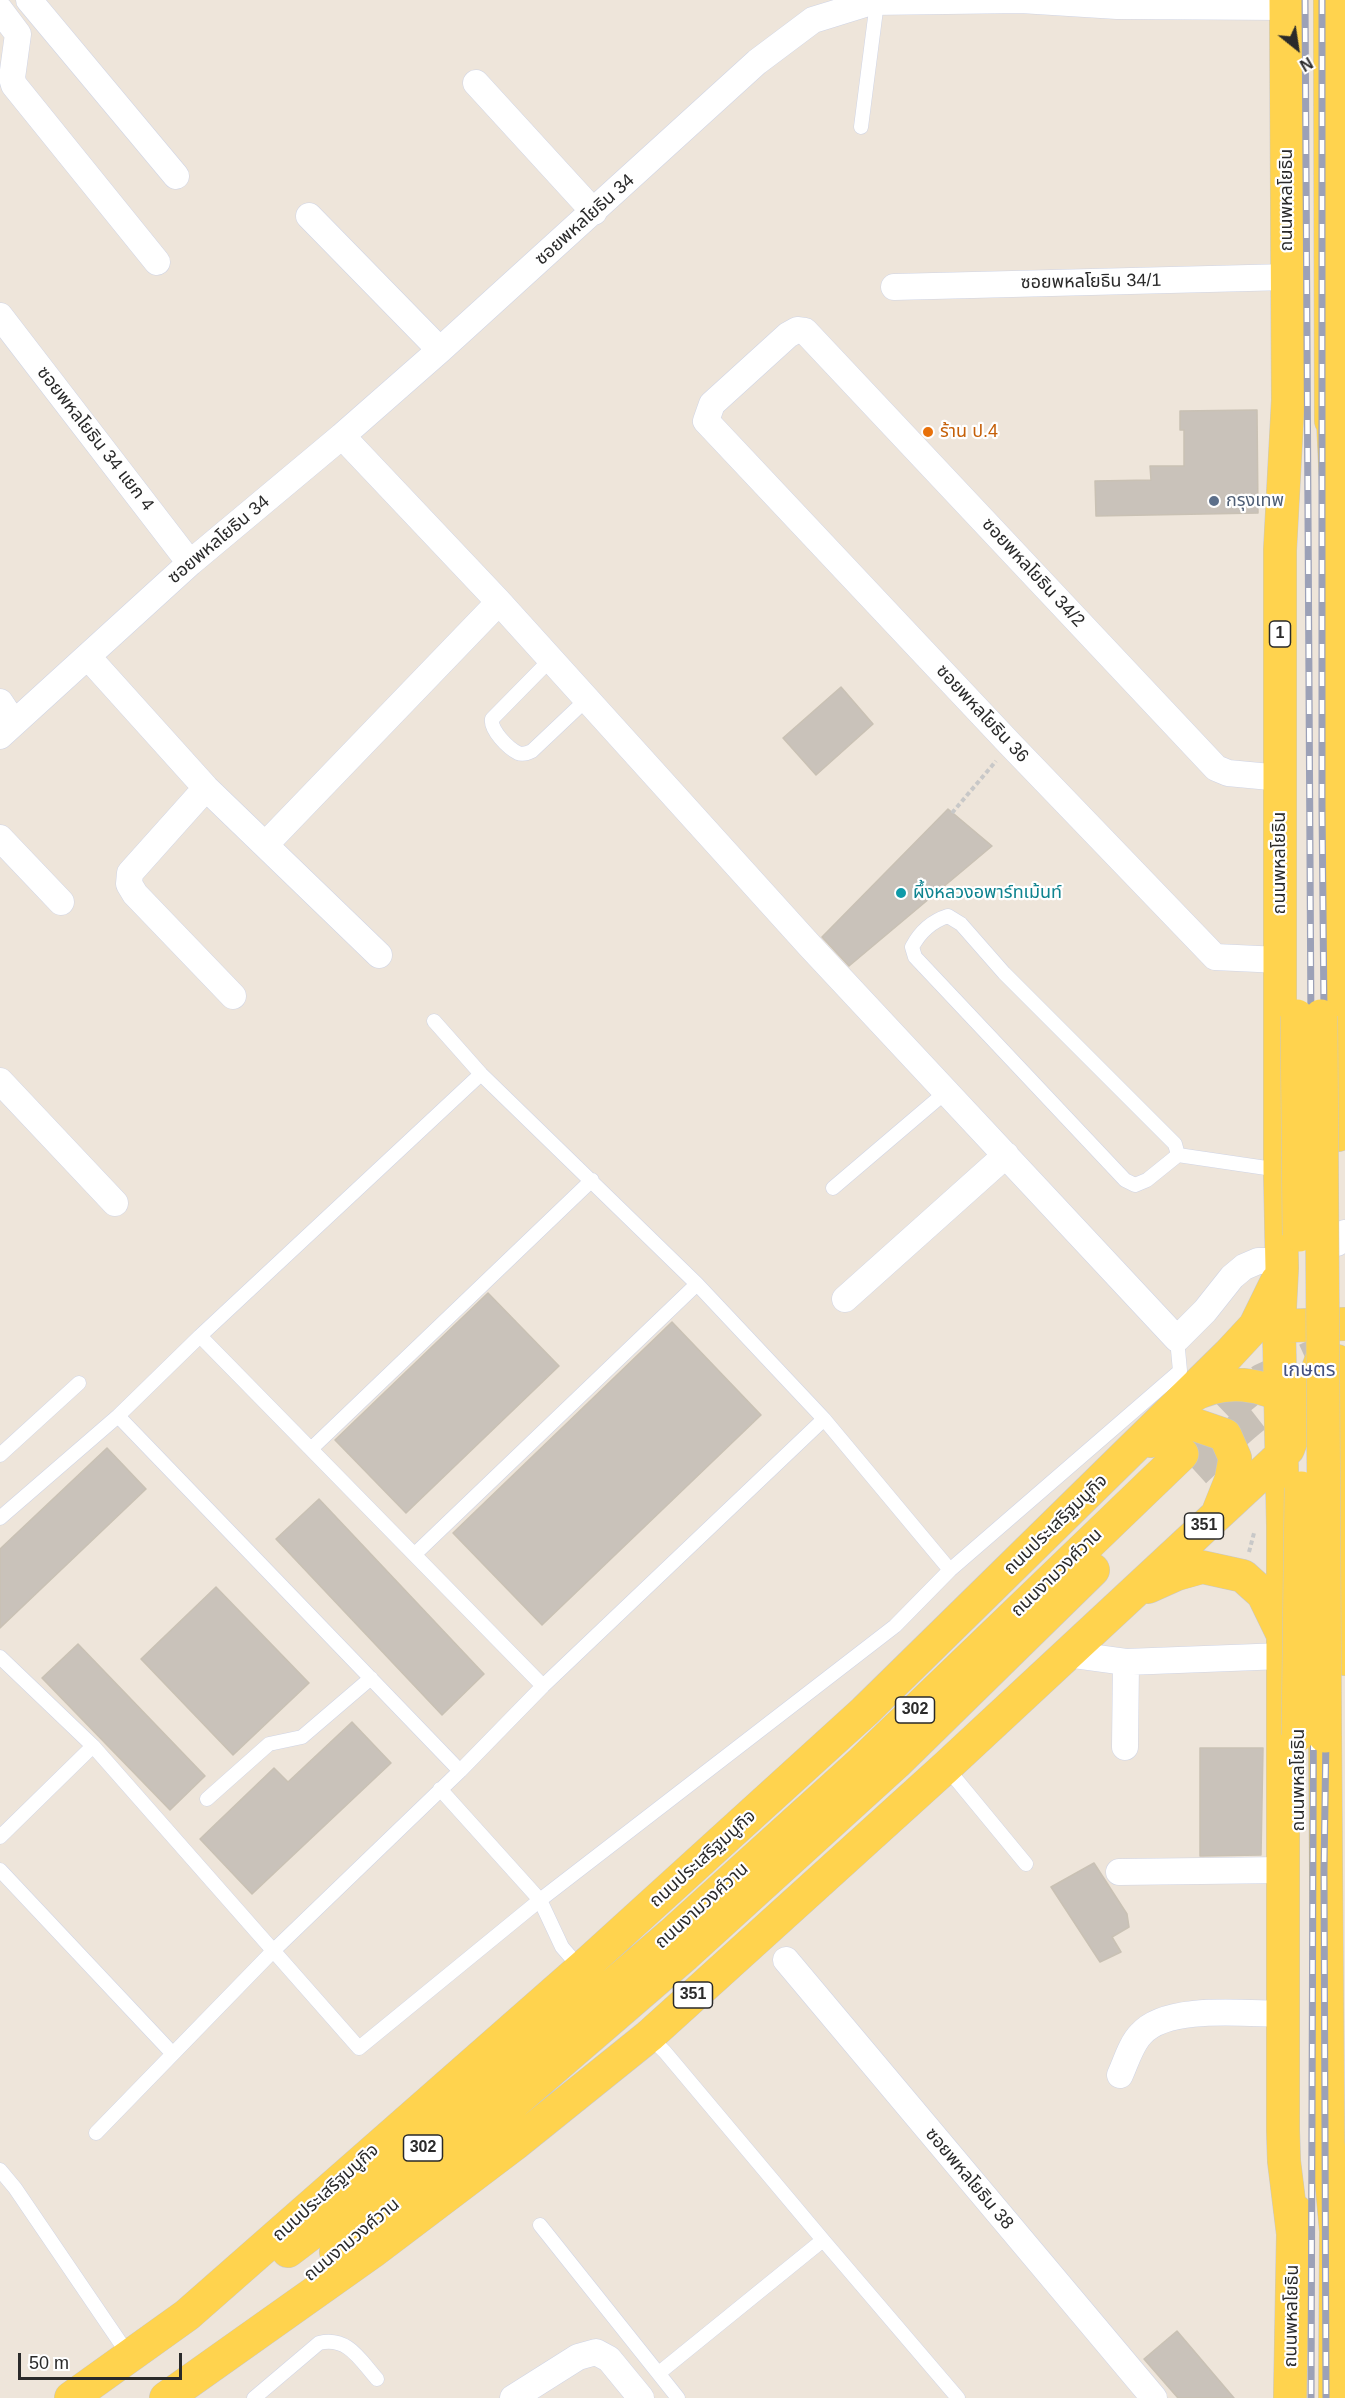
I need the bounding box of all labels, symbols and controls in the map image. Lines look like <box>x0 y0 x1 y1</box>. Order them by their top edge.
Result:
north arrow <box>1267 18 1327 78</box>
text: N <box>1297 54 1316 74</box>
street label: ถนนพหลโยธิน <box>1276 149 1298 251</box>
street label: ซอยพหลโยธิน 34 <box>531 170 639 270</box>
street label: ซอยพหลโยธิน 34/1 <box>1020 270 1162 294</box>
street label: ซอยพหลโยธิน 34 แยก 4 <box>32 363 158 515</box>
place label: ร้าน ป.4 <box>940 421 998 443</box>
marker: ร้าน ป.4 <box>921 425 935 439</box>
place label: กรุงเทพ <box>1226 490 1284 512</box>
street label: ซอยพหลโยธิน 34 <box>164 491 274 589</box>
marker: กรุงเทพ <box>1207 494 1221 508</box>
street label: ซอยพหลโยธิน 34/2 <box>977 514 1089 632</box>
road number: 1 <box>1270 621 1290 647</box>
street label: ซอยพหลโยธิน 36 <box>931 661 1033 767</box>
street label: ถนนพหลโยธิน <box>1269 812 1291 914</box>
place label: ผึ้งหลวงอพาร์ทเม้นท์ <box>913 882 1062 904</box>
marker: ผึ้งหลวงอพาร์ทเม้นท์ <box>894 886 908 900</box>
district label: เกษตร <box>1282 1358 1336 1382</box>
street label: ถนนประเสริฐมนูกิจ <box>1000 1470 1112 1580</box>
road number: 351 <box>1184 1513 1224 1539</box>
street label: ถนนงามวงศ์วาน <box>1007 1524 1107 1622</box>
road number: 302 <box>896 1697 934 1723</box>
street label: ถนนพหลโยธิน <box>1288 1729 1310 1831</box>
street label: ถนนประเสริฐมนูกิจ <box>646 1806 760 1912</box>
street label: ถนนงามวงศ์วาน <box>651 1859 753 1953</box>
road number: 351 <box>674 1982 712 2008</box>
street label: ซอยพหลโยธิน 38 <box>920 2124 1018 2234</box>
road number: 302 <box>404 2135 442 2161</box>
street label: ถนนประเสริฐมนูกิจ <box>269 2140 383 2246</box>
street label: ถนนงามวงศ์วาน <box>300 2194 404 2286</box>
street label: ถนนพหลโยธิน <box>1280 2264 1304 2368</box>
scale bar <box>21 2341 184 2379</box>
text: 50 m <box>29 2353 69 2373</box>

